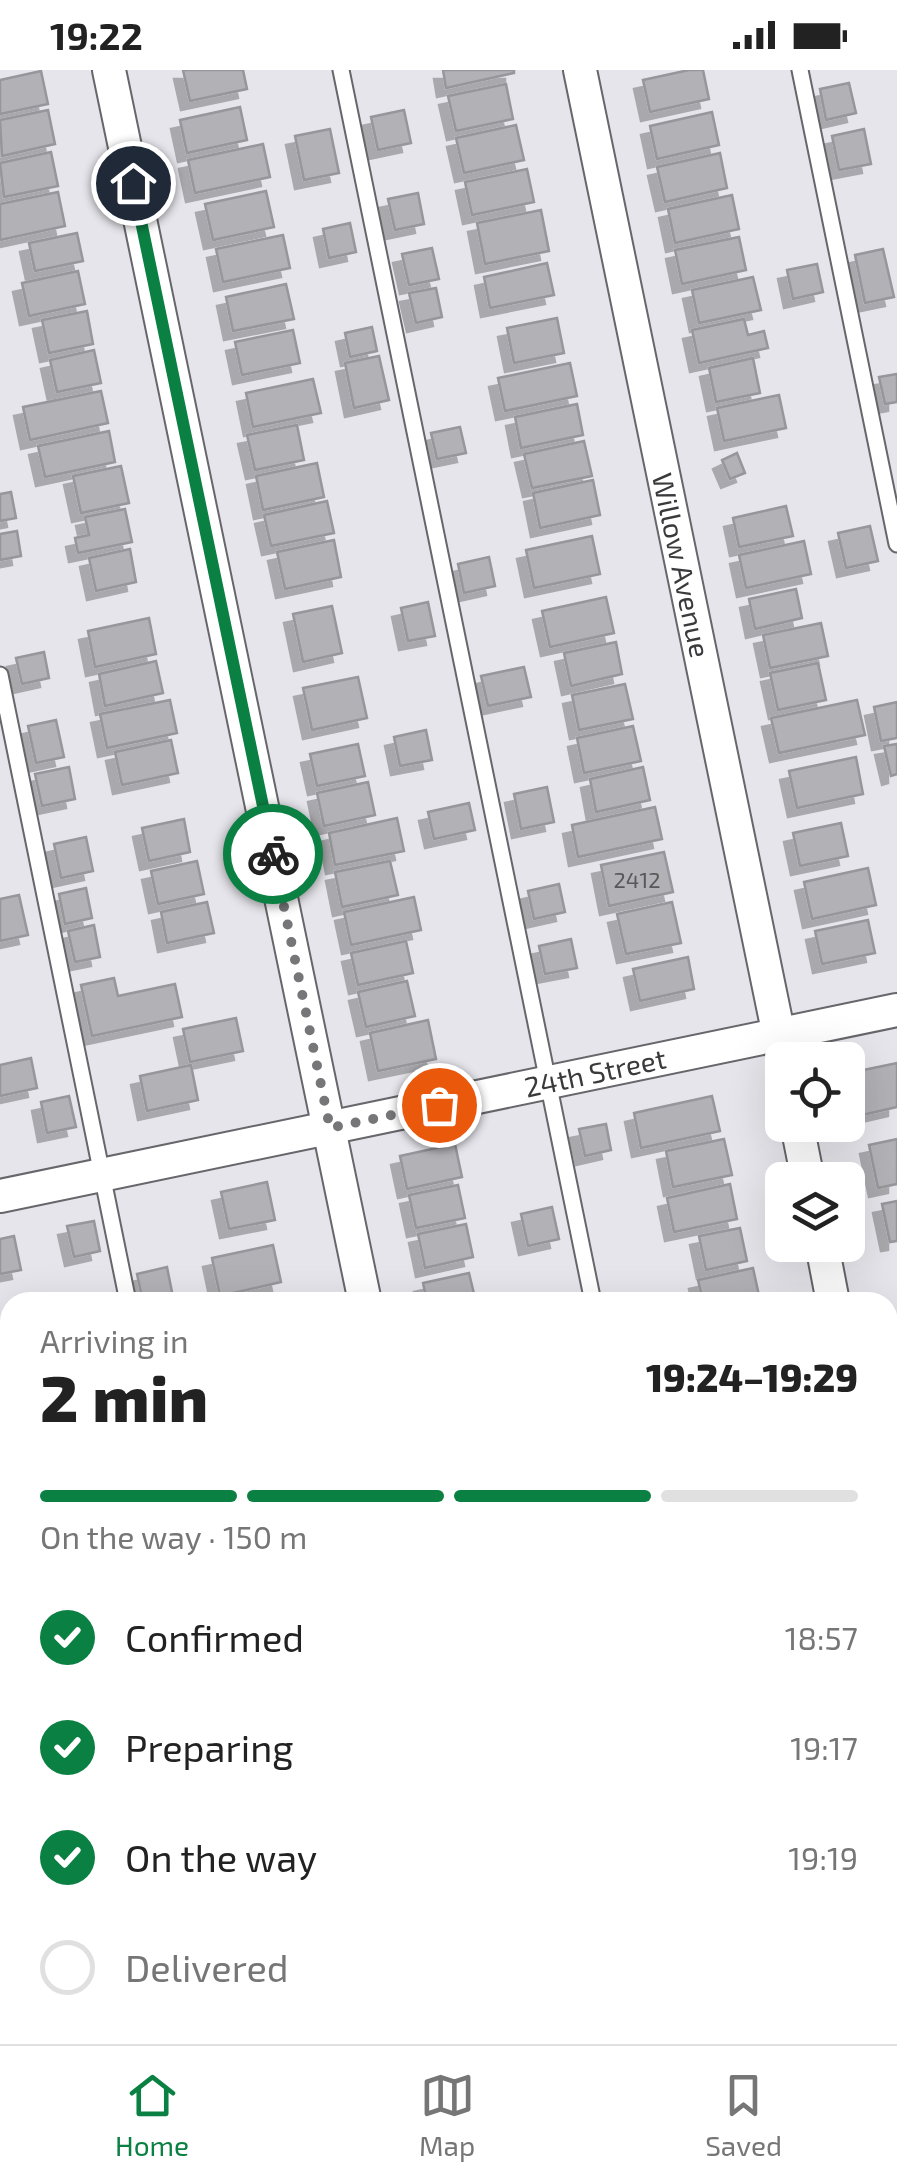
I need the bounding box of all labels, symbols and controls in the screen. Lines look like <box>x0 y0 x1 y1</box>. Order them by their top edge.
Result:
text: 19:22 <box>50 12 143 58</box>
pin <box>91 141 176 226</box>
icon: home <box>106 156 161 211</box>
street label: Willow Avenue <box>646 470 718 660</box>
courier <box>223 804 323 904</box>
icon: bike <box>246 827 301 882</box>
house number: 2412 <box>613 866 661 892</box>
street label: 24th Street <box>521 1040 669 1104</box>
map controls <box>765 1042 865 1262</box>
button: locate <box>765 1042 865 1142</box>
pin <box>397 1063 482 1148</box>
icon: bag <box>412 1078 467 1133</box>
button: layers <box>765 1162 865 1262</box>
text: Arriving in <box>40 1321 189 1359</box>
text: 19:24–19:29 <box>646 1354 858 1400</box>
text: 2 min <box>40 1357 208 1435</box>
text: On the way · 150 m <box>40 1517 307 1555</box>
icon: check <box>40 1610 95 1665</box>
text: Confirmed <box>125 1614 304 1660</box>
text: 18:57 <box>785 1618 858 1656</box>
icon: check <box>40 1720 95 1775</box>
text: Preparing <box>125 1724 293 1770</box>
text: 19:17 <box>790 1728 858 1766</box>
icon: check <box>40 1830 95 1885</box>
text: On the way <box>125 1834 317 1880</box>
text: 19:19 <box>788 1838 858 1876</box>
text: Delivered <box>125 1944 289 1990</box>
tab: Home <box>115 2068 189 2162</box>
tab: Map <box>419 2068 475 2162</box>
tab: Saved <box>705 2068 782 2162</box>

